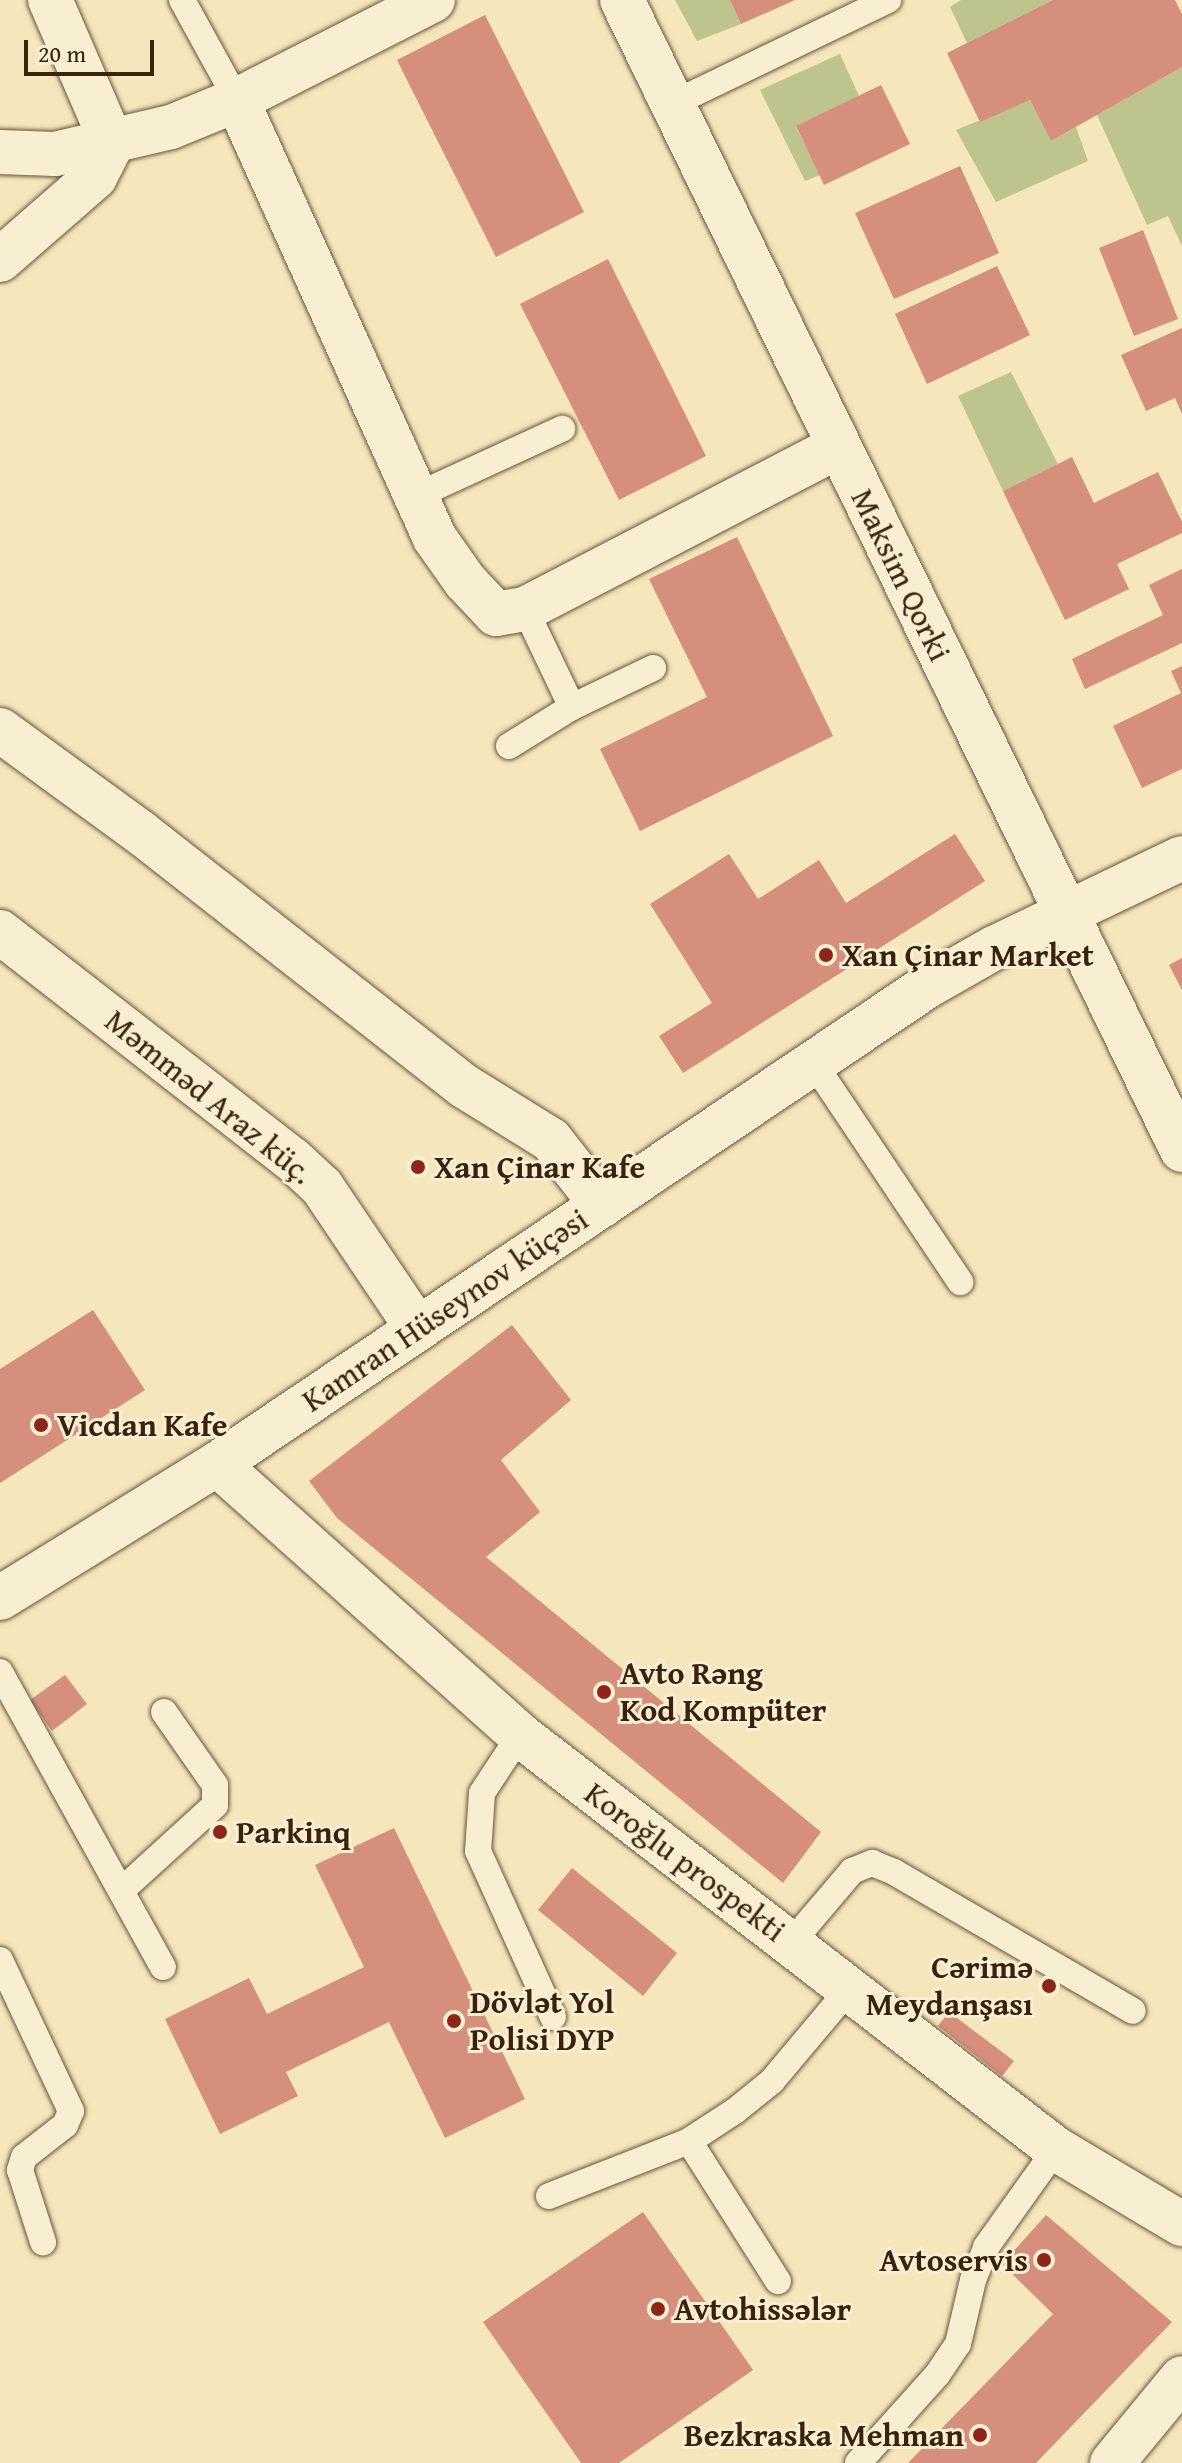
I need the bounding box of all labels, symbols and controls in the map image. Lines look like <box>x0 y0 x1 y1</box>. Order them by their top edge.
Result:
scale bar <box>28 24 158 74</box>
text: 20 m <box>38 36 86 71</box>
street label: Maksim Qorki <box>843 483 959 667</box>
place label: Xan Çinar Market <box>842 936 1094 974</box>
marker: Xan Çinar Market <box>817 946 835 964</box>
street label: Məmməd Araz küç. <box>97 1001 321 1193</box>
place label: Xan Çinar Kafe <box>434 1148 645 1186</box>
marker: Xan Çinar Kafe <box>409 1158 427 1176</box>
street label: Kamran Hüseynov küçəsi <box>295 1200 595 1420</box>
place label: Vicdan Kafe <box>57 1406 227 1444</box>
marker: Vicdan Kafe <box>32 1416 50 1434</box>
place label: Avto Rəng Kod Kompüter <box>620 1655 826 1730</box>
marker: Avto Rəng Kod Kompüter <box>595 1683 613 1701</box>
street label: Koroğlu prospekti <box>577 1774 793 1950</box>
place label: Parkinq <box>236 1813 351 1851</box>
marker: Parkinq <box>211 1823 229 1841</box>
place label: Cərimə Meydanşası <box>866 1949 1033 2024</box>
marker: Cərimə Meydanşası <box>1040 1977 1058 1995</box>
place label: Dövlət Yol Polisi DYP <box>470 1984 615 2059</box>
marker: Dövlət Yol Polisi DYP <box>445 2012 463 2030</box>
place label: Avtoservis <box>879 2241 1028 2279</box>
marker: Avtoservis <box>1035 2251 1053 2269</box>
place label: Avtohissələr <box>674 2290 851 2328</box>
marker: Avtohissələr <box>649 2300 667 2318</box>
place label: Bezkraska Mehman <box>684 2416 964 2454</box>
marker: Bezkraska Mehman <box>971 2426 989 2444</box>

